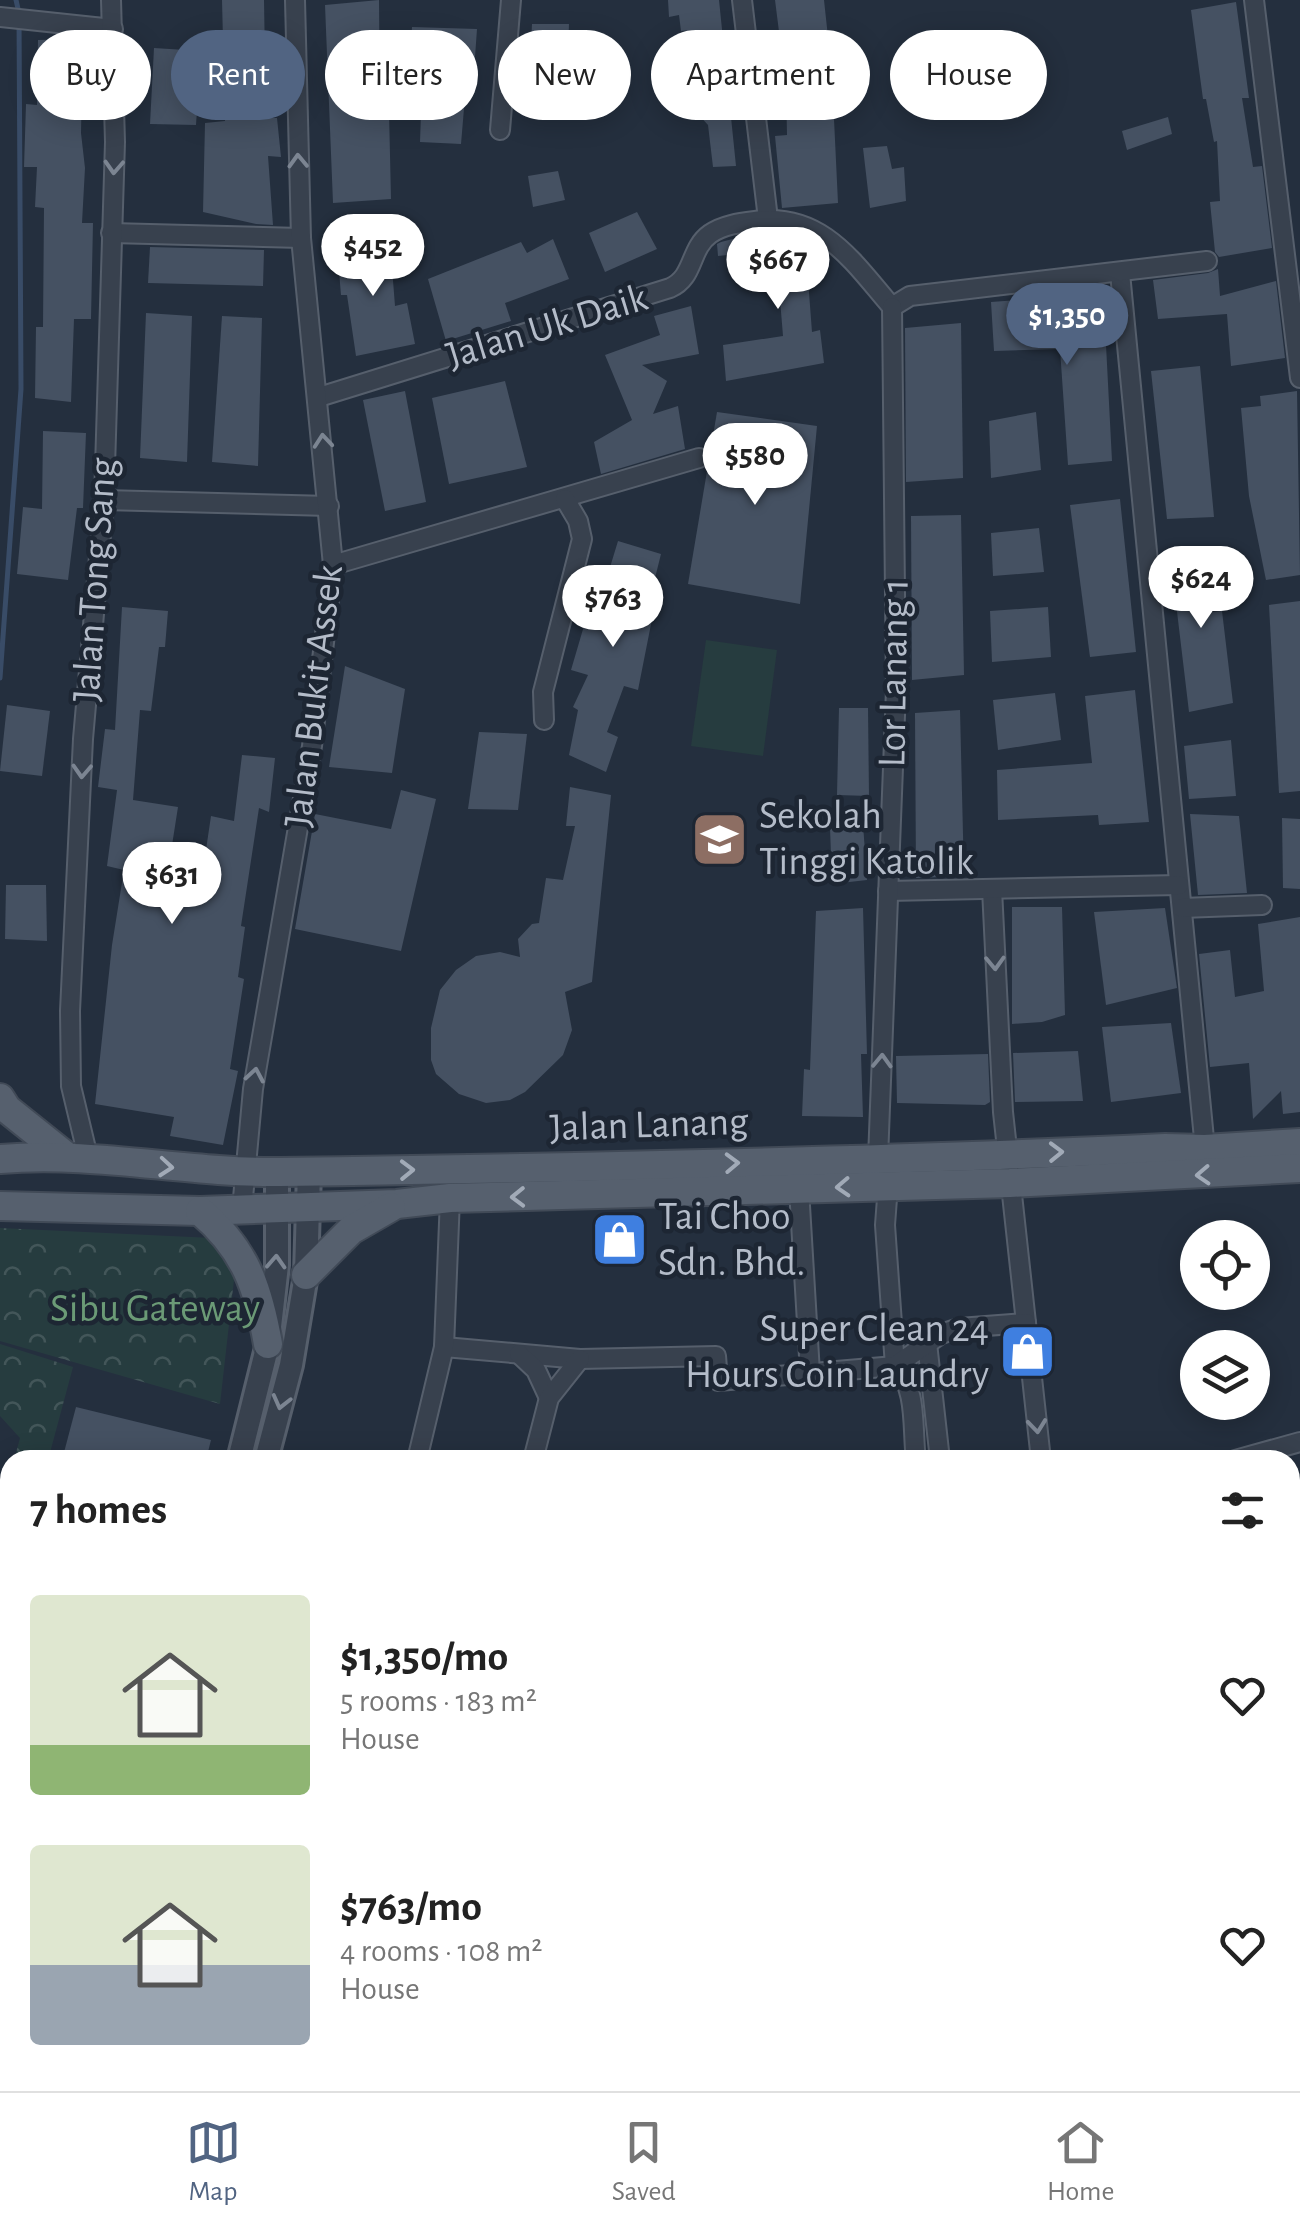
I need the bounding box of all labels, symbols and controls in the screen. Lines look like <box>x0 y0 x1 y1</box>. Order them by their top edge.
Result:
chip: Buy <box>30 30 151 120</box>
chip: Rent <box>171 30 305 120</box>
chip: Filters <box>325 30 478 120</box>
chip: New <box>498 30 631 120</box>
chip: Apartment <box>651 30 870 120</box>
chip: House <box>890 30 1047 120</box>
one-way arrow <box>287 152 308 168</box>
one-way arrow <box>104 160 125 176</box>
pin: $452 <box>314 214 432 299</box>
pin: $667 <box>719 227 837 312</box>
text: $452 <box>343 230 403 262</box>
text: $667 <box>748 243 808 275</box>
street label: Jalan Uk Daik <box>442 278 652 376</box>
pin: $1,350 <box>986 283 1148 368</box>
text: $1,350 <box>1028 299 1106 331</box>
pin: $580 <box>696 423 814 508</box>
one-way arrow <box>312 433 334 449</box>
text: $580 <box>725 439 785 471</box>
street label: Jalan Tong Sang <box>67 456 124 703</box>
pin: $624 <box>1142 546 1260 631</box>
text: $624 <box>1170 562 1232 594</box>
street label: Jalan Bukit Assek <box>278 563 350 829</box>
pin: $763 <box>554 565 672 650</box>
street label: Lor Lanang 1 <box>872 578 916 768</box>
text: $763 <box>584 581 642 613</box>
one-way arrow <box>71 764 92 780</box>
place label: Sekolah Tinggi Katolik <box>759 796 974 882</box>
school or university icon: Sekolah Tinggi Katolik <box>690 809 750 869</box>
pin: $631 <box>113 842 231 927</box>
text: $631 <box>144 858 200 890</box>
one-way arrow <box>984 956 1005 972</box>
one-way arrow <box>871 1053 892 1069</box>
one-way arrow <box>244 1066 265 1083</box>
street label: Jalan Lanang <box>549 1102 750 1148</box>
one-way arrow <box>1049 1142 1065 1163</box>
one-way arrow <box>724 1153 740 1174</box>
one-way arrow <box>158 1155 174 1177</box>
one-way arrow <box>400 1159 415 1181</box>
one-way arrow <box>1194 1164 1210 1185</box>
one-way arrow <box>835 1176 851 1197</box>
one-way arrow <box>510 1186 526 1207</box>
place label: Tai Choo Sdn. Bhd. <box>658 1197 805 1283</box>
shop icon: Tai Choo Sdn. Bhd. <box>589 1210 649 1270</box>
map controls <box>1180 1220 1270 1420</box>
button: locate <box>1180 1220 1270 1310</box>
one-way arrow <box>265 1253 286 1269</box>
park label: Sibu Gateway <box>50 1289 260 1329</box>
place label: Super Clean 24 Hours Coin Laundry <box>685 1309 989 1395</box>
shop icon: Super Clean 24 Hours Coin Laundry <box>998 1322 1058 1382</box>
button: layers <box>1180 1330 1270 1420</box>
one-way arrow <box>272 1393 293 1410</box>
one-way arrow <box>1026 1419 1048 1435</box>
icon: filters <box>1215 1483 1270 1538</box>
text: 7 homes <box>30 1489 167 1531</box>
icon: home <box>110 1635 230 1755</box>
text: $1,350/mo <box>340 1636 508 1678</box>
icon: heart <box>1215 1668 1270 1723</box>
text: 5 rooms · 183 m² <box>340 1685 537 1717</box>
text: House <box>340 1723 420 1755</box>
icon: home <box>110 1885 230 2005</box>
text: $763/mo <box>340 1886 482 1928</box>
icon: heart <box>1215 1918 1270 1973</box>
text: 4 rooms · 108 m² <box>340 1935 543 1967</box>
text: House <box>340 1973 420 2005</box>
tab: Map <box>186 2115 241 2209</box>
tab: Saved <box>612 2115 676 2209</box>
tab: Home <box>1047 2115 1114 2209</box>

